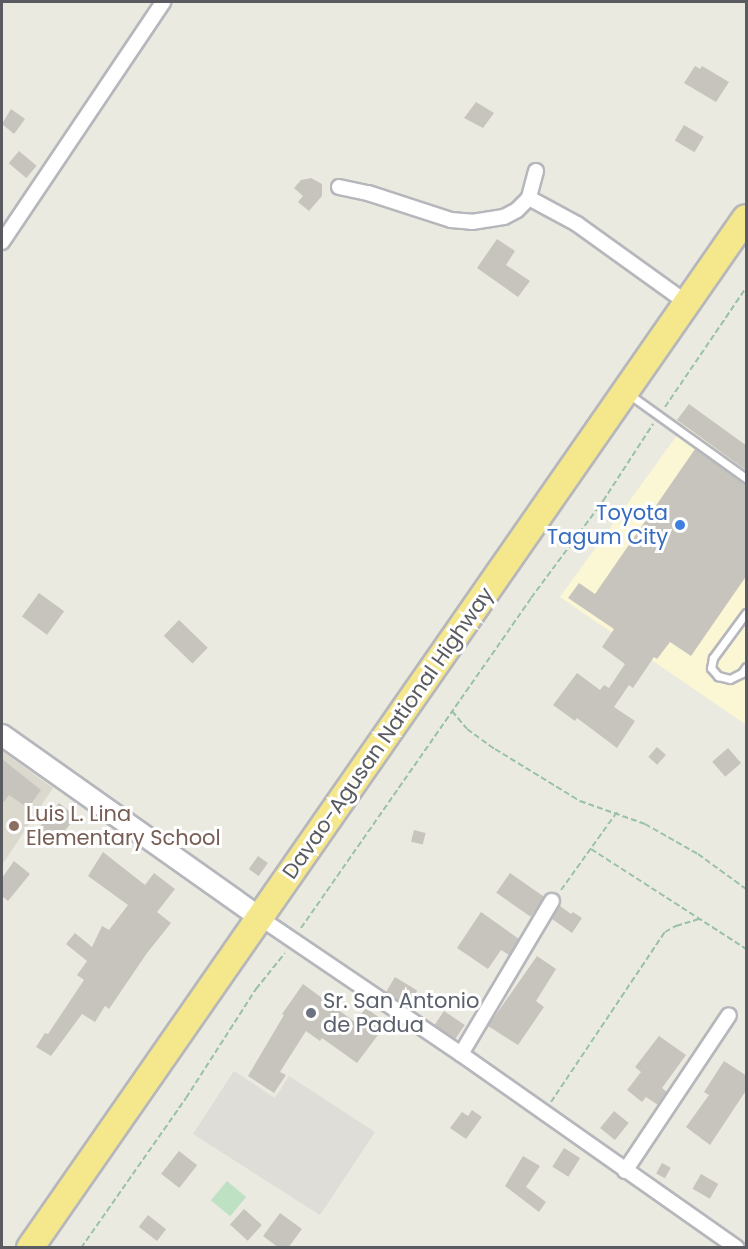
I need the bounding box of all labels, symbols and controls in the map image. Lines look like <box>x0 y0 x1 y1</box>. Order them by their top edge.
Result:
place label: Toyota Tagum City <box>547 500 668 550</box>
marker: Toyota Tagum City <box>673 518 687 532</box>
street label: Davao-Agusan National Highway <box>277 582 499 884</box>
place label: Luis L. Lina Elementary School <box>26 801 221 851</box>
marker: Luis L. Lina Elementary School <box>7 819 21 833</box>
place label: Sr. San Antonio de Padua <box>323 988 479 1038</box>
marker: Sr. San Antonio de Padua <box>304 1006 318 1020</box>

